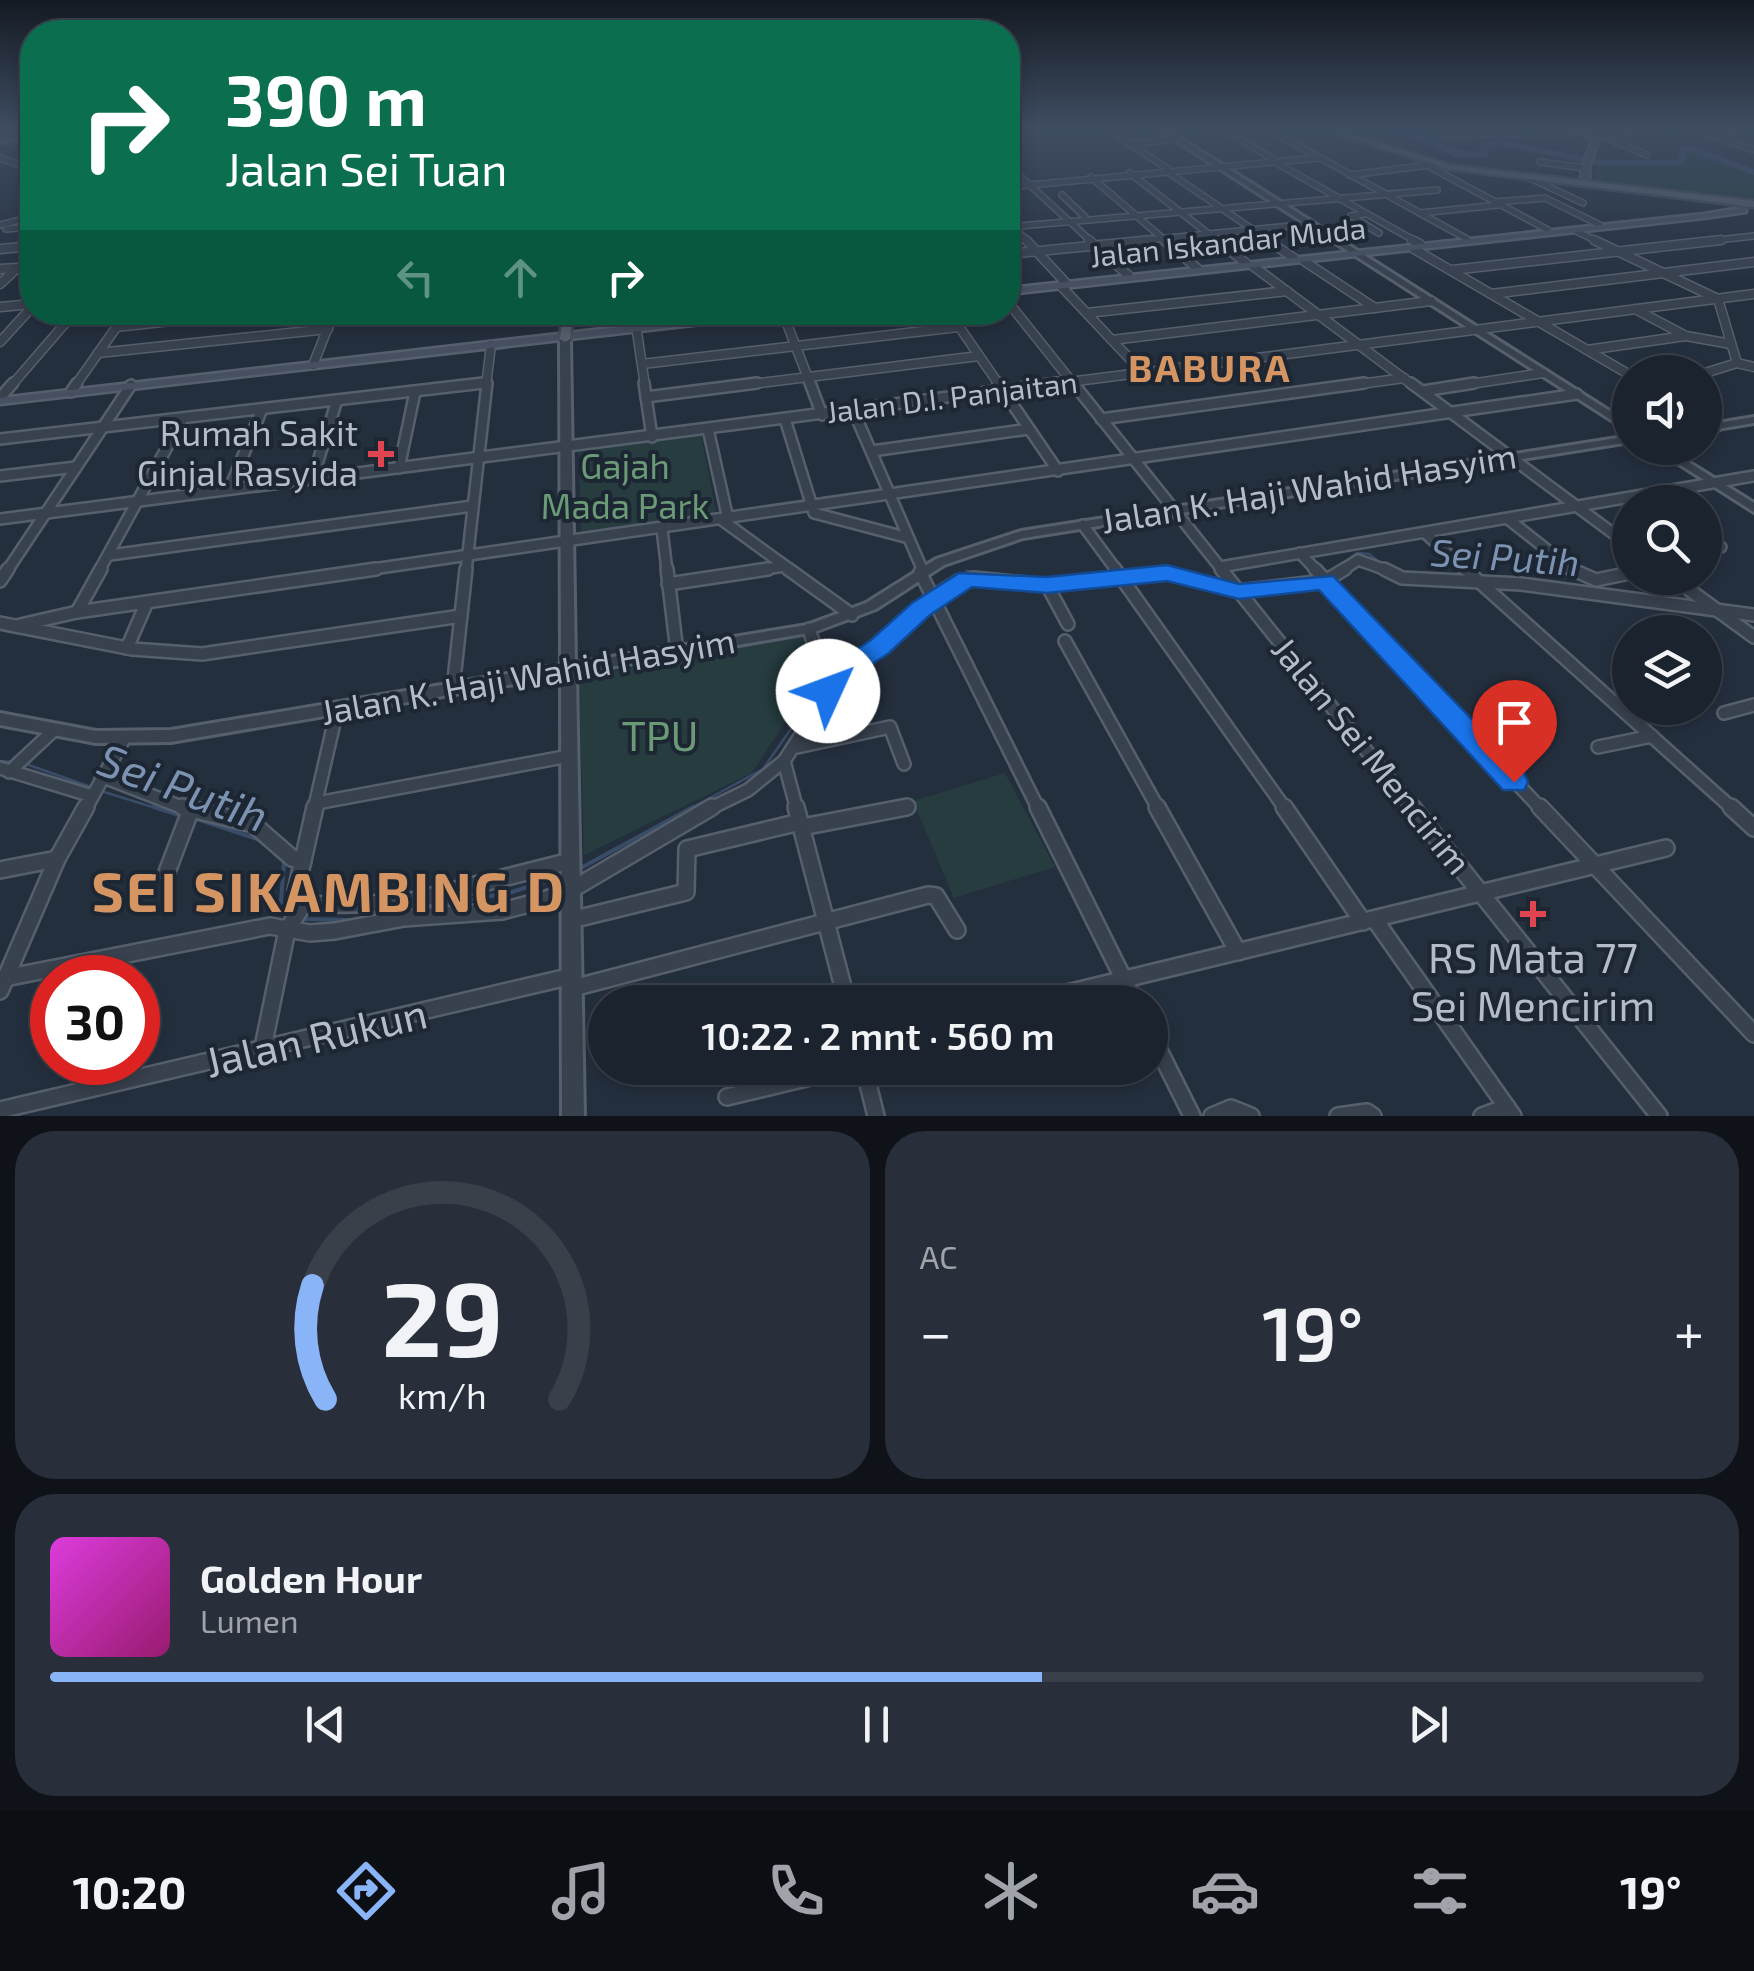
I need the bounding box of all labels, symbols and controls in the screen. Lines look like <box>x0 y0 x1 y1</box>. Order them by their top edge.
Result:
text: 390 m <box>225 56 427 140</box>
icon: right <box>60 60 190 190</box>
text: Jalan Sei Tuan <box>225 141 507 195</box>
street label: Jalan Iskandar Muda <box>1088 209 1368 273</box>
icon: left <box>388 250 443 305</box>
icon: ahead <box>493 250 548 305</box>
icon: right <box>598 250 653 305</box>
district label: BABURA <box>1128 344 1292 390</box>
map controls <box>1612 355 1722 725</box>
button: sound <box>1612 355 1722 465</box>
street label: Jalan D.I. Panjaitan <box>824 363 1079 429</box>
place label: Rumah Sakit Ginjal Rasyida <box>137 411 358 493</box>
street label: Jalan K. Haji Wahid Hasyim <box>1098 433 1519 541</box>
marker: Rumah Sakit Ginjal Rasyida <box>368 441 394 467</box>
park label: Gajah Mada Park <box>541 444 709 526</box>
button: search <box>1612 485 1722 595</box>
water label: Sei Putih <box>1429 528 1581 584</box>
button: layers <box>1612 615 1722 725</box>
street label: Jalan K. Haji Wahid Hasyim <box>317 618 738 732</box>
street label: Jalan Sei Mencirim <box>1264 628 1481 882</box>
position arrow <box>776 639 880 743</box>
pin <box>1472 680 1557 783</box>
icon: arrive <box>1487 695 1542 750</box>
park label: TPU <box>621 709 699 759</box>
water label: Sei Putih <box>92 731 276 842</box>
district label: SEI SIKAMBING D <box>92 857 566 923</box>
marker: RS Mata 77 Sei Mencirim <box>1520 901 1546 927</box>
place label: RS Mata 77 Sei Mencirim <box>1411 931 1655 1029</box>
speed limit sign: 30 <box>30 955 160 1085</box>
street label: Jalan Rukun <box>200 986 431 1086</box>
text: 10:22 · 2 mnt · 560 m <box>701 1012 1055 1058</box>
text: AC <box>920 1237 958 1275</box>
text: 29 <box>381 1253 503 1378</box>
text: 19° <box>1262 1286 1363 1376</box>
text: − <box>920 1298 952 1364</box>
text: + <box>1674 1298 1704 1364</box>
text: km/h <box>398 1373 487 1416</box>
text: Golden Hour <box>200 1555 422 1601</box>
text: Lumen <box>200 1601 299 1639</box>
icon: previous <box>298 1697 353 1752</box>
icon: pause <box>849 1697 904 1752</box>
icon: next <box>1401 1697 1456 1752</box>
icon: directions <box>331 1856 401 1926</box>
icon: music <box>546 1856 616 1926</box>
icon: phone <box>761 1856 831 1926</box>
icon: climate <box>976 1856 1046 1926</box>
icon: car <box>1190 1856 1260 1926</box>
icon: filters <box>1405 1856 1475 1926</box>
text: 10:20 <box>72 1864 186 1918</box>
text: 19° <box>1620 1864 1682 1918</box>

